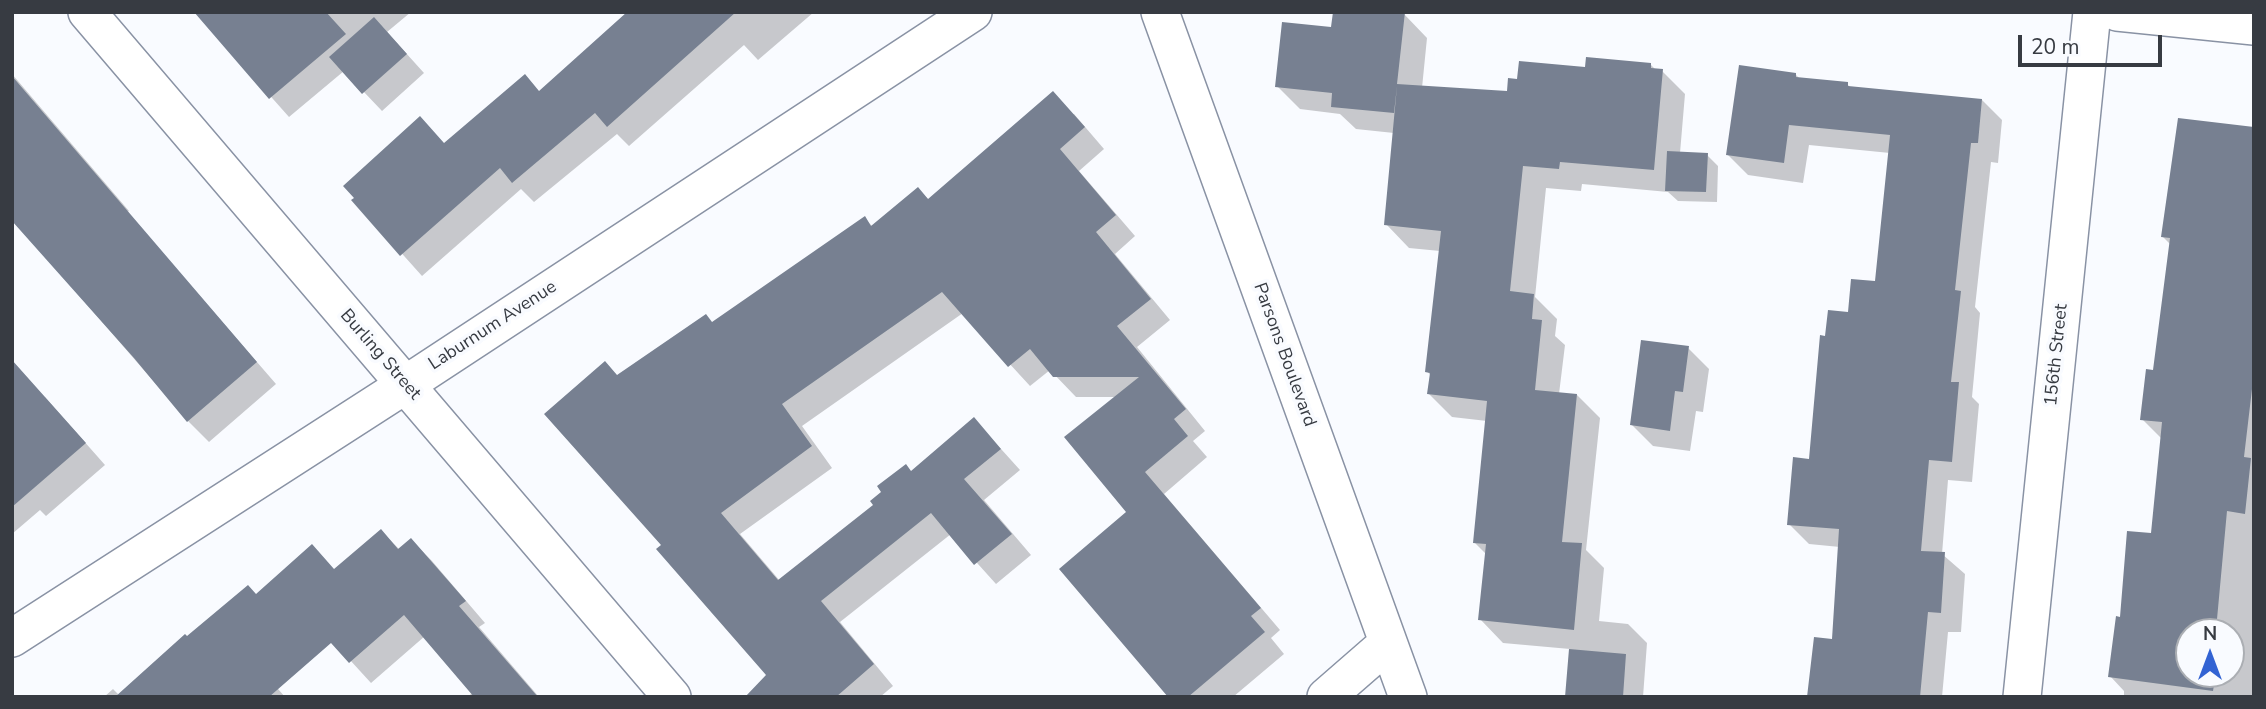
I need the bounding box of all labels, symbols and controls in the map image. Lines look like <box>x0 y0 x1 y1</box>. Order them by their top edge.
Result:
scale bar <box>2021 21 2164 65</box>
text: 20 m <box>2031 33 2080 61</box>
street label: Laburnum Avenue <box>425 277 561 375</box>
street label: Parsons Boulevard <box>1248 280 1320 430</box>
street label: 156th Street <box>2041 303 2073 407</box>
street label: Burling Street <box>335 305 425 405</box>
north arrow <box>2175 618 2245 688</box>
text: N <box>2203 621 2217 647</box>

